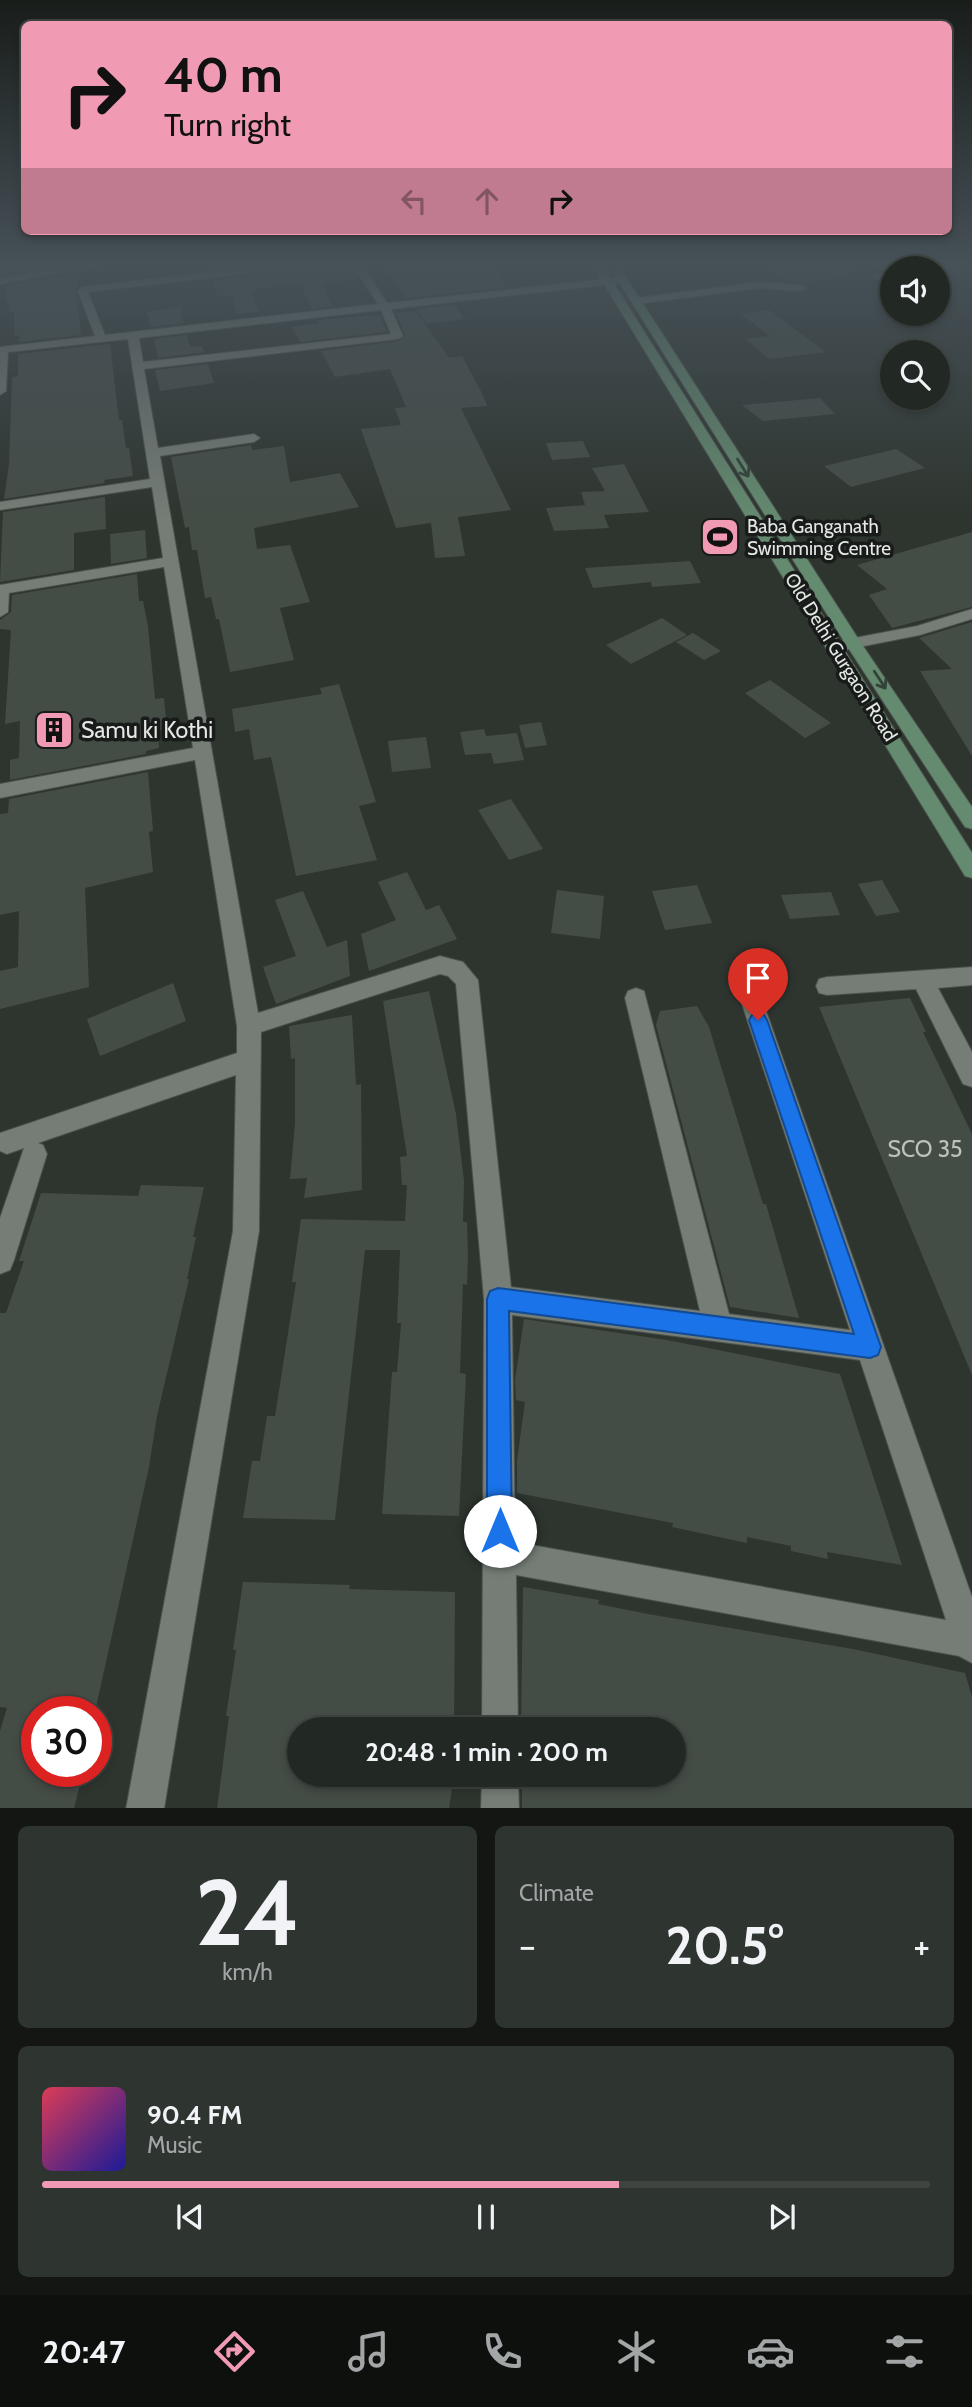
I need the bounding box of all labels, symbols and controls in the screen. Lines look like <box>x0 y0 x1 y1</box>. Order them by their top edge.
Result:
text: 40 m <box>164 45 283 104</box>
icon: right <box>49 49 140 140</box>
text: Turn right <box>164 105 291 144</box>
icon: left <box>395 182 433 220</box>
icon: ahead <box>468 182 506 220</box>
icon: right <box>541 182 579 220</box>
map controls <box>880 256 950 410</box>
button: sound <box>880 256 950 326</box>
button: search <box>880 340 950 410</box>
one-way arrow <box>735 458 750 477</box>
place label: Baba Ganganath Swimming Centre <box>747 515 891 560</box>
sports icon: Baba Ganganath Swimming Centre <box>699 516 741 558</box>
street label: Old Delhi Gurgaon Road <box>780 569 902 745</box>
one-way arrow <box>873 669 887 689</box>
building icon: Samu ki Kothi <box>33 709 75 751</box>
place label: Samu ki Kothi <box>81 716 213 744</box>
pin <box>728 948 788 1020</box>
icon: arrive <box>739 959 777 997</box>
house number: SCO 35 <box>887 1135 963 1163</box>
position arrow <box>463 1494 537 1568</box>
speed limit sign: 30 <box>21 1696 112 1787</box>
text: 20:48 · 1 min · 200 m <box>365 1736 608 1768</box>
text: 24 <box>195 1857 300 1968</box>
text: Climate <box>519 1879 594 1907</box>
text: 20.5° <box>665 1914 784 1977</box>
text: − <box>519 1922 536 1969</box>
text: + <box>913 1922 930 1969</box>
text: km/h <box>222 1958 273 1986</box>
text: 90.4 FM <box>147 2099 242 2131</box>
text: Music <box>147 2131 202 2159</box>
icon: previous <box>171 2198 209 2236</box>
icon: pause <box>467 2198 505 2236</box>
icon: next <box>763 2198 801 2236</box>
icon: directions <box>210 2327 259 2376</box>
icon: music <box>344 2327 393 2376</box>
icon: phone <box>478 2327 527 2376</box>
icon: climate <box>612 2327 661 2376</box>
icon: car <box>746 2327 795 2376</box>
icon: filters <box>880 2327 929 2376</box>
text: 20:47 <box>43 2332 125 2371</box>

